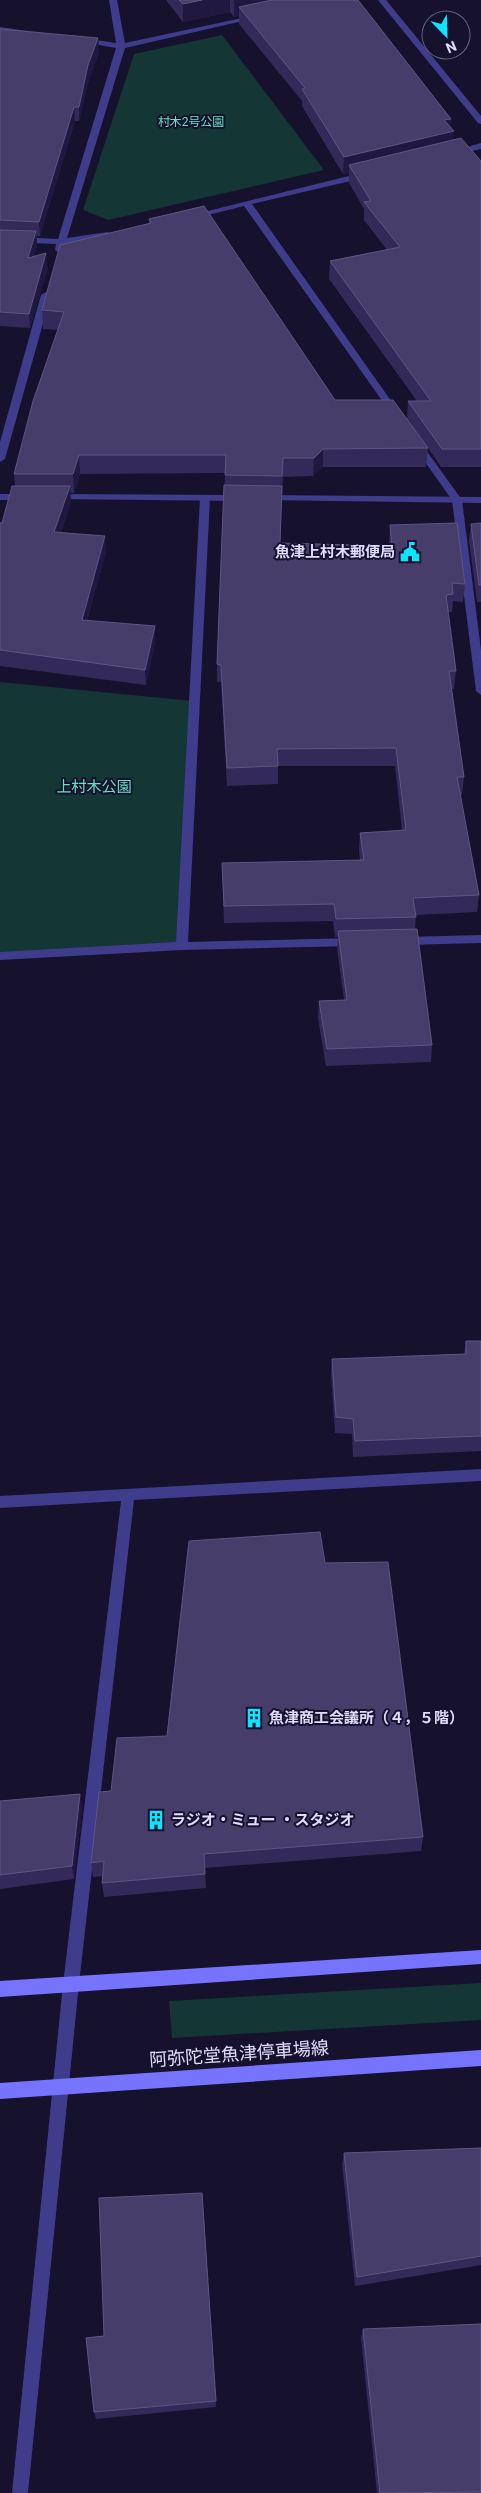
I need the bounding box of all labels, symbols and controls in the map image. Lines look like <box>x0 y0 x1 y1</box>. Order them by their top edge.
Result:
north arrow <box>421 10 471 60</box>
text: N <box>443 38 459 56</box>
park label: 村木2号公園 <box>158 115 224 129</box>
public building icon: 魚津上村木郵便局 <box>399 541 421 563</box>
place label: 魚津上村木郵便局 <box>275 543 395 561</box>
park label: 上村木公園 <box>56 778 132 796</box>
building icon: 魚津商工会議所（４，５階） <box>243 1707 265 1729</box>
place label: 魚津商工会議所（４，５階） <box>269 1709 464 1727</box>
building icon: ラジオ・ミュー ・スタジオ <box>145 1809 167 1831</box>
place label: ラジオ・ミュー ・スタジオ <box>171 1811 354 1829</box>
street label: 阿弥陀堂魚津停車場線 <box>148 2037 329 2070</box>

